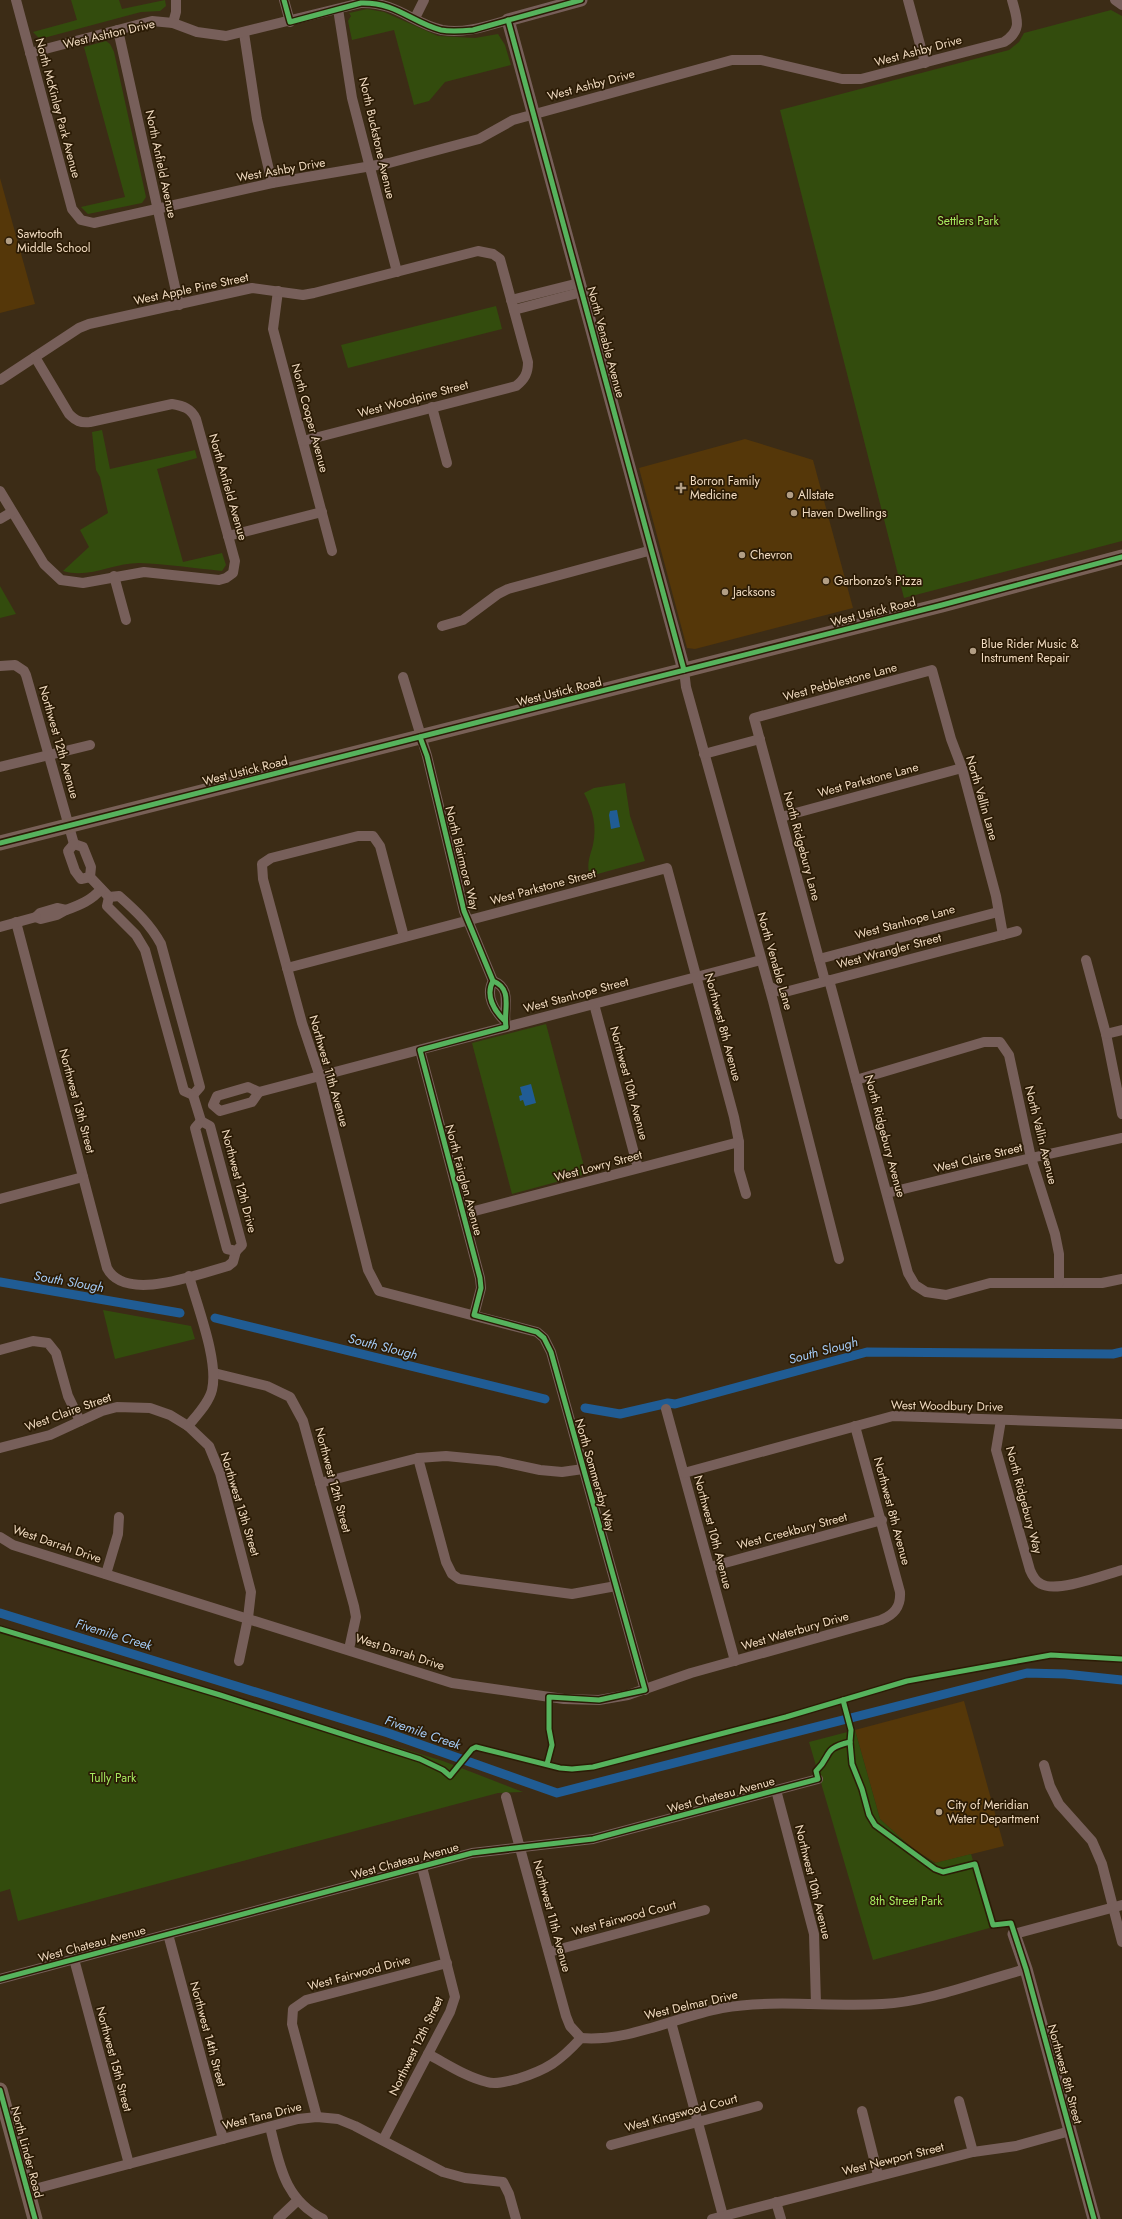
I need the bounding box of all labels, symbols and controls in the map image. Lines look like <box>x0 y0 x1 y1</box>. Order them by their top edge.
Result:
street label: West Ashton Drive <box>61 15 157 53</box>
street label: West Ashby Drive <box>872 31 964 71</box>
street label: North McKinley Park Avenue <box>31 36 85 180</box>
street label: West Ashby Drive <box>545 65 637 105</box>
street label: North Buckstone Avenue <box>354 75 400 201</box>
street label: North Anfield Avenue <box>141 108 181 220</box>
street label: West Ashby Drive <box>235 153 327 187</box>
park label: Settlers Park <box>937 212 999 230</box>
place label: Sawtooth Middle School <box>17 225 91 257</box>
marker: Sawtooth Middle School <box>4 236 14 246</box>
street label: West Apple Pine Street <box>132 268 250 310</box>
street label: North Venable Avenue <box>582 284 630 400</box>
street label: North Cooper Avenue <box>287 361 333 475</box>
street label: West Woodpine Street <box>356 376 470 422</box>
street label: North Anfield Avenue <box>204 432 252 542</box>
place label: Borron Family Medicine <box>690 472 760 504</box>
marker: Borron Family Medicine <box>675 482 687 494</box>
place label: Allstate <box>798 486 834 504</box>
marker: Allstate <box>785 490 795 500</box>
place label: Haven Dwellings <box>802 504 887 522</box>
marker: Haven Dwellings <box>789 508 799 518</box>
place label: Chevron <box>750 546 793 564</box>
marker: Chevron <box>737 550 747 560</box>
place label: Garbonzo's Pizza <box>834 572 922 590</box>
marker: Garbonzo's Pizza <box>821 576 831 586</box>
place label: Jacksons <box>731 583 775 601</box>
marker: Jacksons <box>720 587 730 597</box>
street label: West Ustick Road <box>828 593 918 631</box>
place label: Blue Rider Music & Instrument Repair <box>981 635 1079 667</box>
marker: Blue Rider Music & Instrument Repair <box>968 646 978 656</box>
street label: West Pebblestone Lane <box>781 658 899 706</box>
street label: West Ustick Road <box>514 673 604 711</box>
street label: Northwest 12th Avenue <box>34 683 84 801</box>
street label: West Ustick Road <box>200 752 290 790</box>
street label: North Vallin Lane <box>961 753 1003 843</box>
street label: West Parkstone Lane <box>816 758 920 802</box>
street label: North Ridgebury Lane <box>779 789 825 903</box>
street label: North Blairmore Way <box>440 804 484 913</box>
street label: West Parkstone Street <box>488 864 598 910</box>
street label: West Stanhope Lane <box>853 900 957 944</box>
street label: North Venable Lane <box>752 910 798 1012</box>
street label: West Wrangler Street <box>835 928 943 974</box>
street label: Northwest 8th Avenue <box>700 971 746 1083</box>
street label: West Stanhope Street <box>521 972 631 1018</box>
street label: Northwest 11th Avenue <box>304 1013 354 1129</box>
street label: Northwest 10th Avenue <box>605 1024 653 1142</box>
street label: Northwest 13th Street <box>54 1047 100 1156</box>
street label: North Ridgebury Avenue <box>860 1073 910 1199</box>
street label: North Vallin Avenue <box>1020 1084 1062 1186</box>
street label: North Fairglen Avenue <box>441 1122 487 1238</box>
street label: Northwest 12th Drive <box>217 1127 261 1235</box>
street label: West Claire Street <box>932 1138 1024 1178</box>
street label: West Lowry Street <box>552 1146 644 1186</box>
water label: South Slough <box>32 1266 106 1297</box>
water label: South Slough <box>346 1329 420 1364</box>
water label: South Slough <box>786 1332 860 1369</box>
street label: West Claire Street <box>22 1388 114 1436</box>
street label: West Woodbury Drive <box>891 1396 1003 1416</box>
street label: North Sommersby Way <box>570 1416 620 1534</box>
street label: Northwest 12th Street <box>310 1425 356 1535</box>
street label: North Ridgebury Way <box>1001 1444 1047 1556</box>
street label: Northwest 13th Street <box>216 1450 264 1558</box>
street label: Northwest 8th Avenue <box>869 1455 915 1567</box>
street label: Northwest 10th Avenue <box>689 1473 737 1591</box>
street label: West Creekbury Street <box>735 1508 849 1554</box>
street label: West Darrah Drive <box>10 1520 104 1568</box>
street label: West Waterbury Drive <box>739 1607 851 1655</box>
water label: Fivemile Creek <box>73 1614 155 1655</box>
street label: West Darrah Drive <box>353 1629 447 1675</box>
water label: Fivemile Creek <box>382 1711 464 1754</box>
park label: Tully Park <box>90 1769 137 1787</box>
street label: West Chateau Avenue <box>665 1772 777 1818</box>
place label: City of Meridian Water Department <box>947 1796 1039 1828</box>
marker: City of Meridian Water Department <box>934 1807 944 1817</box>
street label: Northwest 10th Avenue <box>790 1823 836 1941</box>
street label: West Chateau Avenue <box>349 1838 461 1884</box>
street label: Northwest 11th Avenue <box>528 1858 576 1974</box>
park label: 8th Street Park <box>870 1892 943 1910</box>
street label: West Fairwood Court <box>570 1895 678 1941</box>
street label: West Chateau Avenue <box>36 1921 148 1967</box>
street label: West Fairwood Drive <box>306 1951 412 1995</box>
street label: Northwest 14th Street <box>185 1979 231 2089</box>
street label: West Delmar Drive <box>643 1986 739 2024</box>
street label: Northwest 12th Street <box>384 1993 448 2099</box>
street label: Northwest 15th Street <box>91 2004 137 2114</box>
street label: Northwest 8th Street <box>1043 2022 1087 2126</box>
street label: West Kingswood Court <box>623 2089 739 2137</box>
street label: West Tana Drive <box>221 2097 303 2135</box>
street label: North Linder Road <box>6 2104 48 2200</box>
street label: West Newport Street <box>840 2138 946 2180</box>

